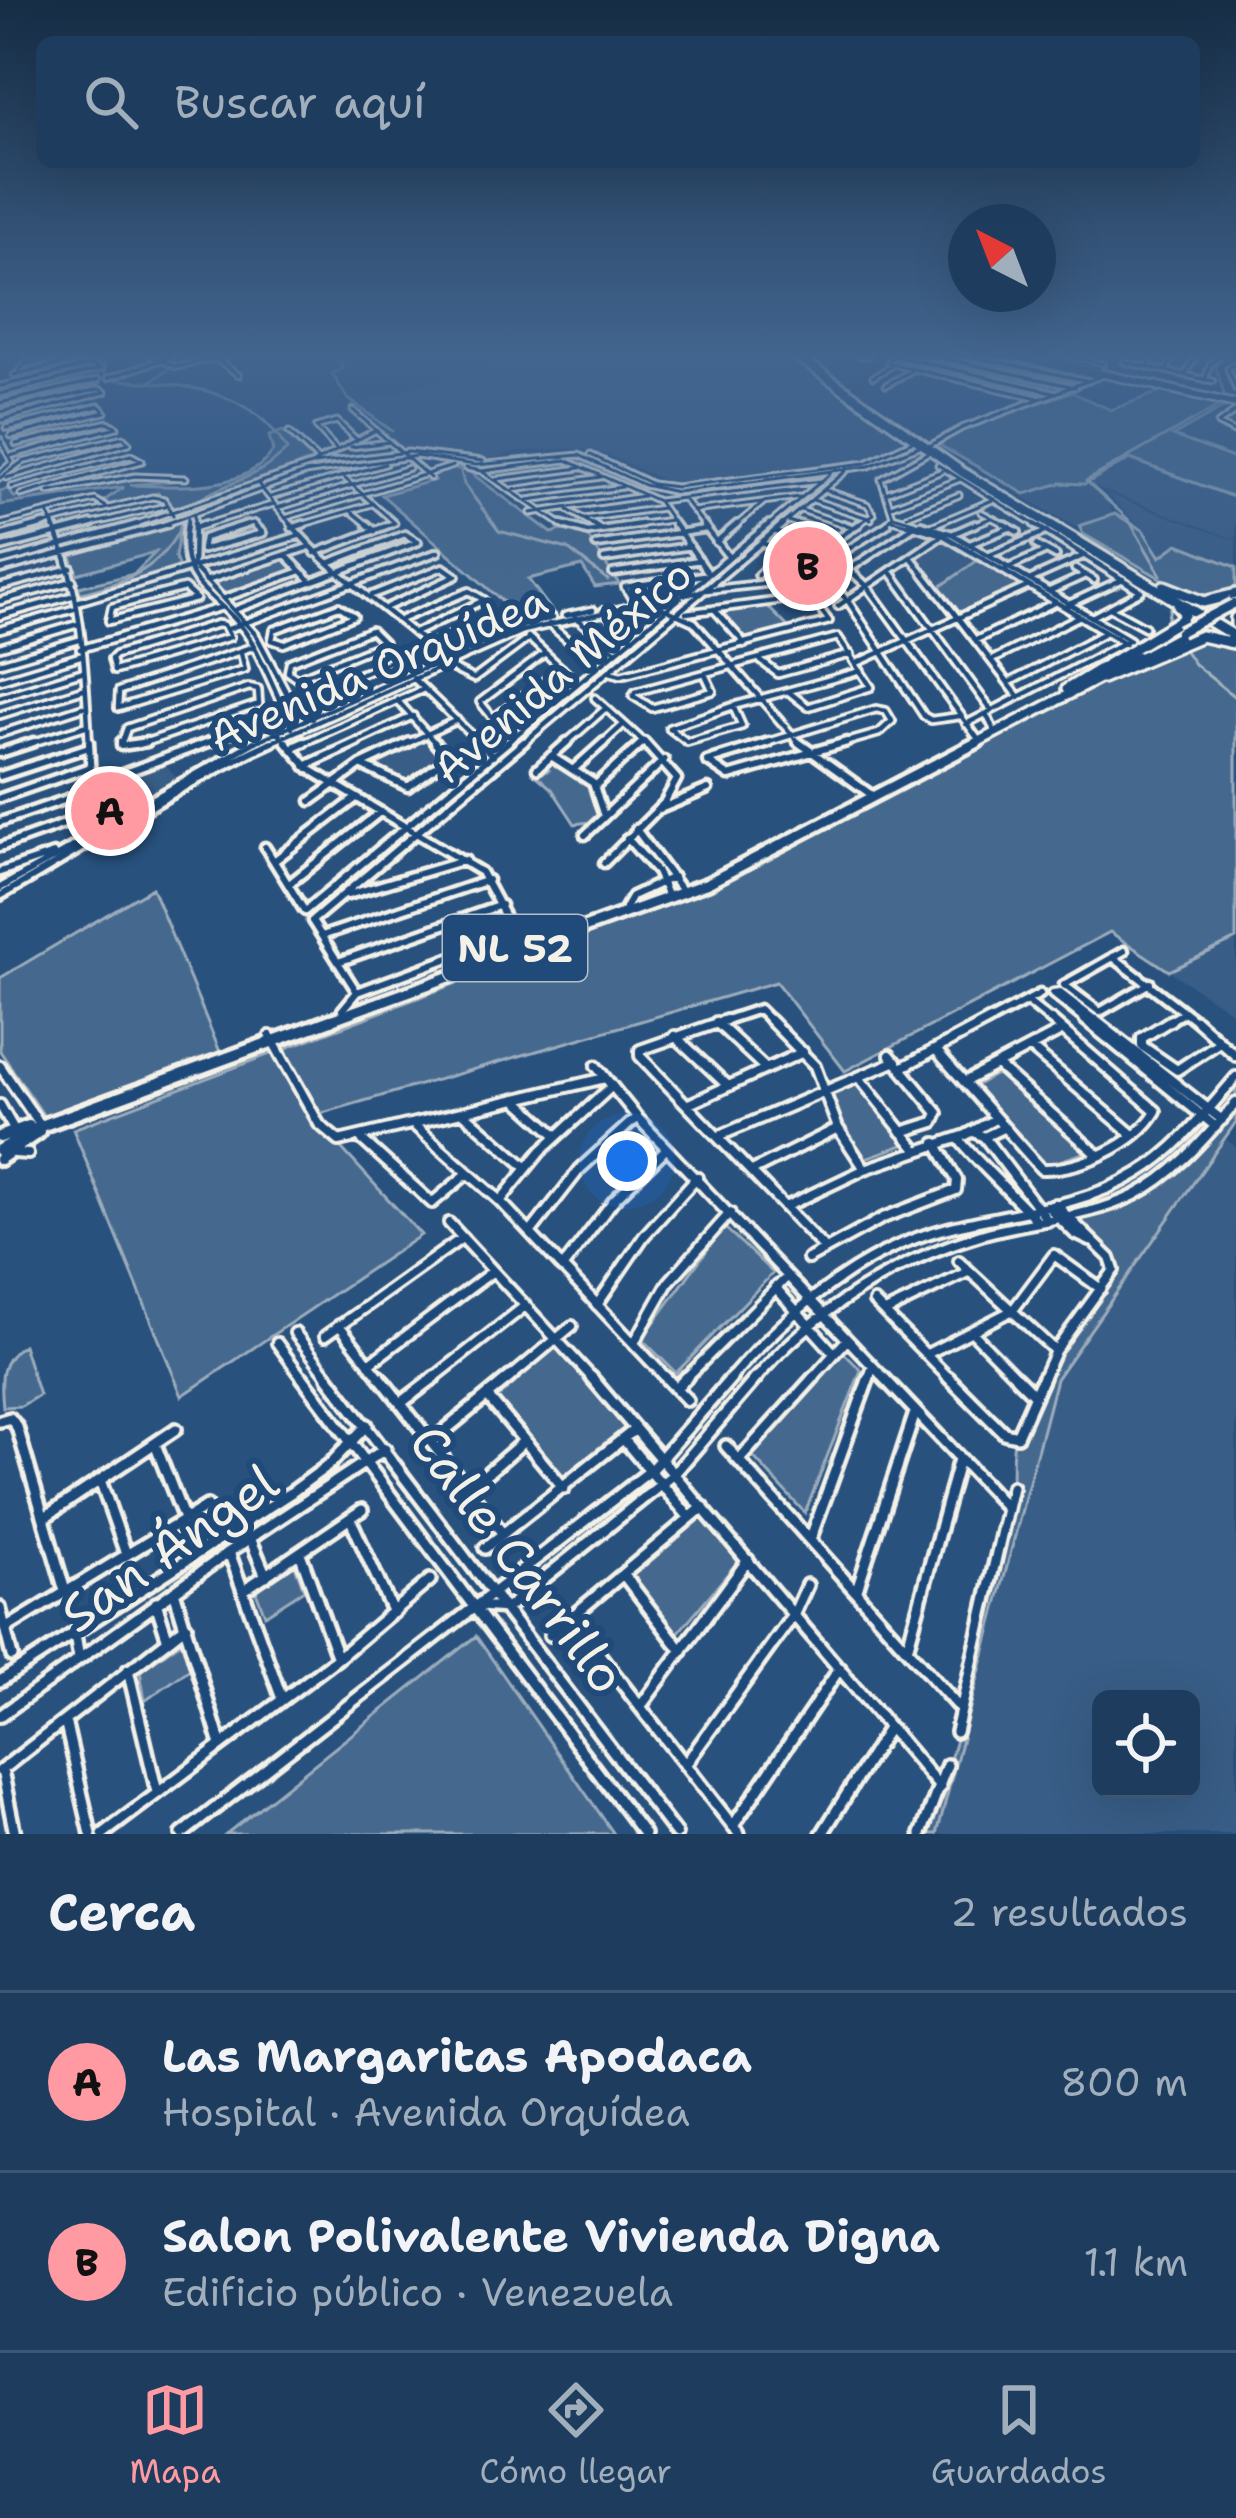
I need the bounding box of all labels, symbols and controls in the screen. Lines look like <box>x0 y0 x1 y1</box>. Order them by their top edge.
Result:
search box <box>36 36 1200 168</box>
icon: search <box>78 69 144 135</box>
text: Buscar aquí <box>174 72 426 132</box>
north arrow <box>948 204 1056 312</box>
pin: B <box>769 521 847 611</box>
street label: Avenida México <box>421 546 703 796</box>
street label: Avenida Orquídea <box>201 572 555 764</box>
pin: A <box>71 766 149 856</box>
road number: NL 52 <box>443 915 587 981</box>
your location <box>597 1131 657 1191</box>
street label: Calle Carrillo <box>395 1411 641 1707</box>
street label: San Ángel <box>47 1448 291 1648</box>
map controls <box>1092 1690 1200 1798</box>
button: locate <box>1092 1690 1200 1798</box>
text: Cerca <box>48 1878 195 1946</box>
text: 2 resultados <box>950 1886 1188 1938</box>
text: Las Margaritas Apodaca <box>162 2026 752 2086</box>
text: A <box>72 2056 102 2108</box>
text: 800 m <box>1060 2056 1188 2108</box>
text: Hospital · Avenida Orquídea <box>162 2086 690 2138</box>
text: Salon Polivalente Vivienda Digna <box>162 2206 940 2266</box>
text: B <box>75 2236 99 2288</box>
text: 1.1 km <box>1083 2236 1188 2288</box>
text: Edificio público · Venezuela <box>162 2266 673 2318</box>
tab: Mapa <box>129 2377 221 2494</box>
tab: Cómo llegar <box>480 2377 672 2494</box>
tab: Guardados <box>931 2377 1107 2494</box>

